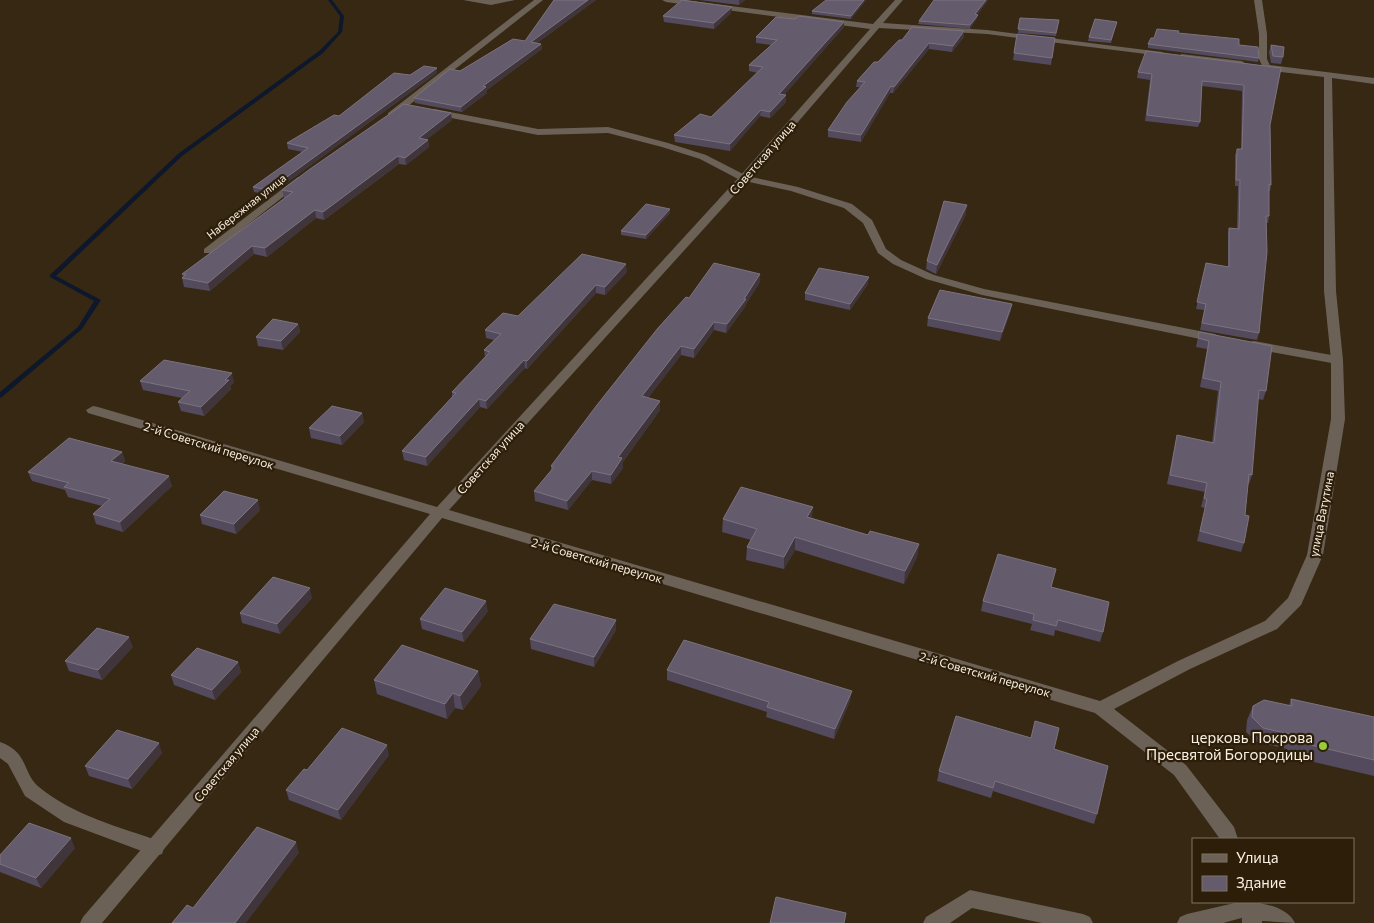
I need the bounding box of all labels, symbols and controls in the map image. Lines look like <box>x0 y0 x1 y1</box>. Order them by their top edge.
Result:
street label: Советская улица <box>726 117 798 197</box>
street label: Набережная улица <box>204 171 288 241</box>
street label: 2-й Советский переулок <box>142 418 276 472</box>
street label: Советская улица <box>453 418 527 496</box>
street label: улица Ватутина <box>1306 470 1336 558</box>
street label: 2-й Советский переулок <box>530 535 665 586</box>
street label: 2-й Советский переулок <box>918 649 1053 700</box>
street label: Советская улица <box>191 724 261 804</box>
place label: церковь Покрова Пресвятой Богородицы <box>1146 728 1313 763</box>
marker: церковь Покрова Пресвятой Богородицы <box>1317 740 1329 752</box>
legend <box>1192 838 1354 903</box>
text: Улица <box>1236 848 1278 866</box>
text: Здание <box>1236 873 1286 891</box>

